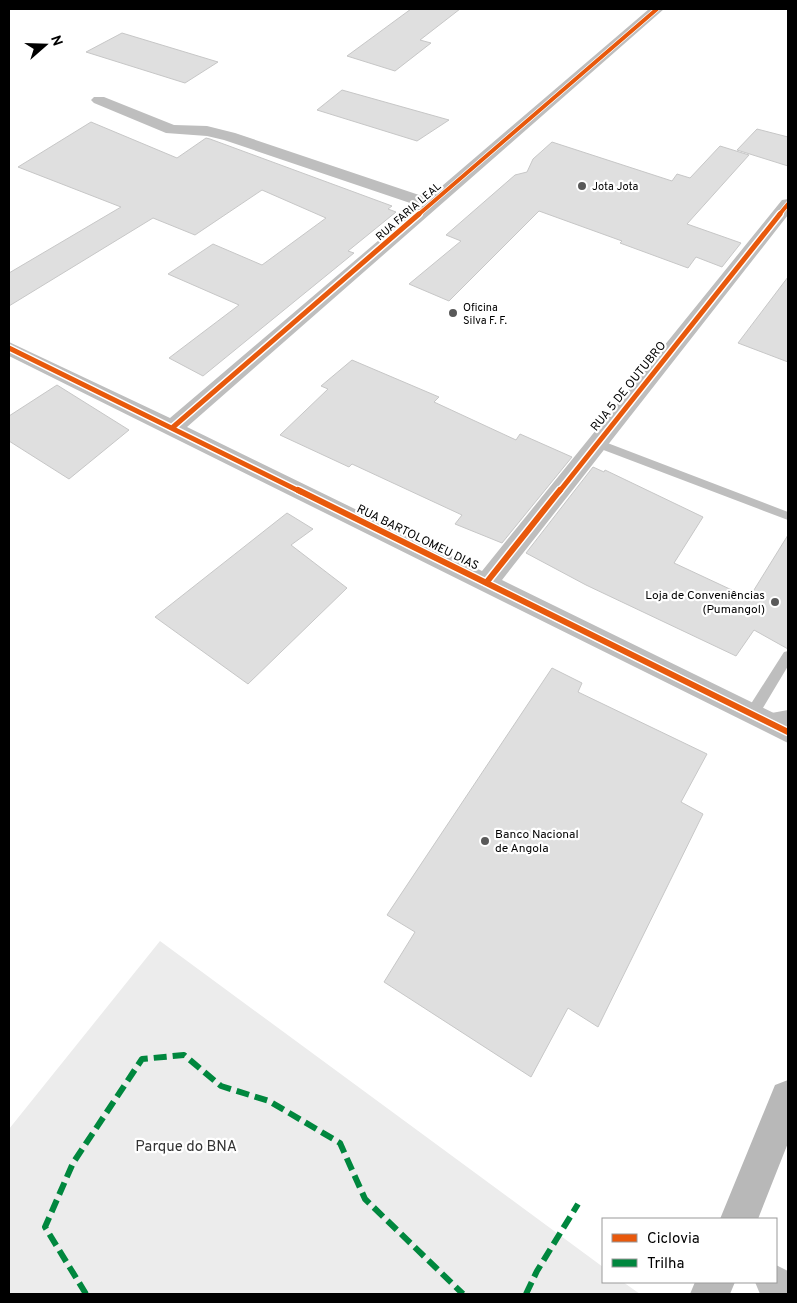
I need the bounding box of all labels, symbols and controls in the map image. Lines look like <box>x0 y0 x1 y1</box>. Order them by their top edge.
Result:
north arrow <box>20 20 70 70</box>
text: N <box>46 33 66 49</box>
street label: RUA FARIA LEAL <box>373 180 444 244</box>
marker: Jota Jota <box>576 180 588 192</box>
place label: Jota Jota <box>592 180 639 194</box>
place label: Oficina Silva F. F. <box>463 301 507 328</box>
marker: Oficina Silva F. F. <box>447 307 459 319</box>
street label: RUA 5 DE OUTUBRO <box>588 338 670 435</box>
street label: RUA BARTOLOMEU DIAS <box>354 501 481 574</box>
place label: Loja de Conveniências (Pumangol) <box>645 588 765 618</box>
marker: Loja de Conveniências (Pumangol) <box>769 596 781 608</box>
place label: Banco Nacional de Angola <box>495 827 579 857</box>
marker: Banco Nacional de Angola <box>479 835 491 847</box>
park label: Parque do BNA <box>135 1138 237 1157</box>
legend <box>602 1218 777 1283</box>
text: Ciclovia <box>647 1230 700 1249</box>
text: Trilha <box>647 1255 684 1274</box>

